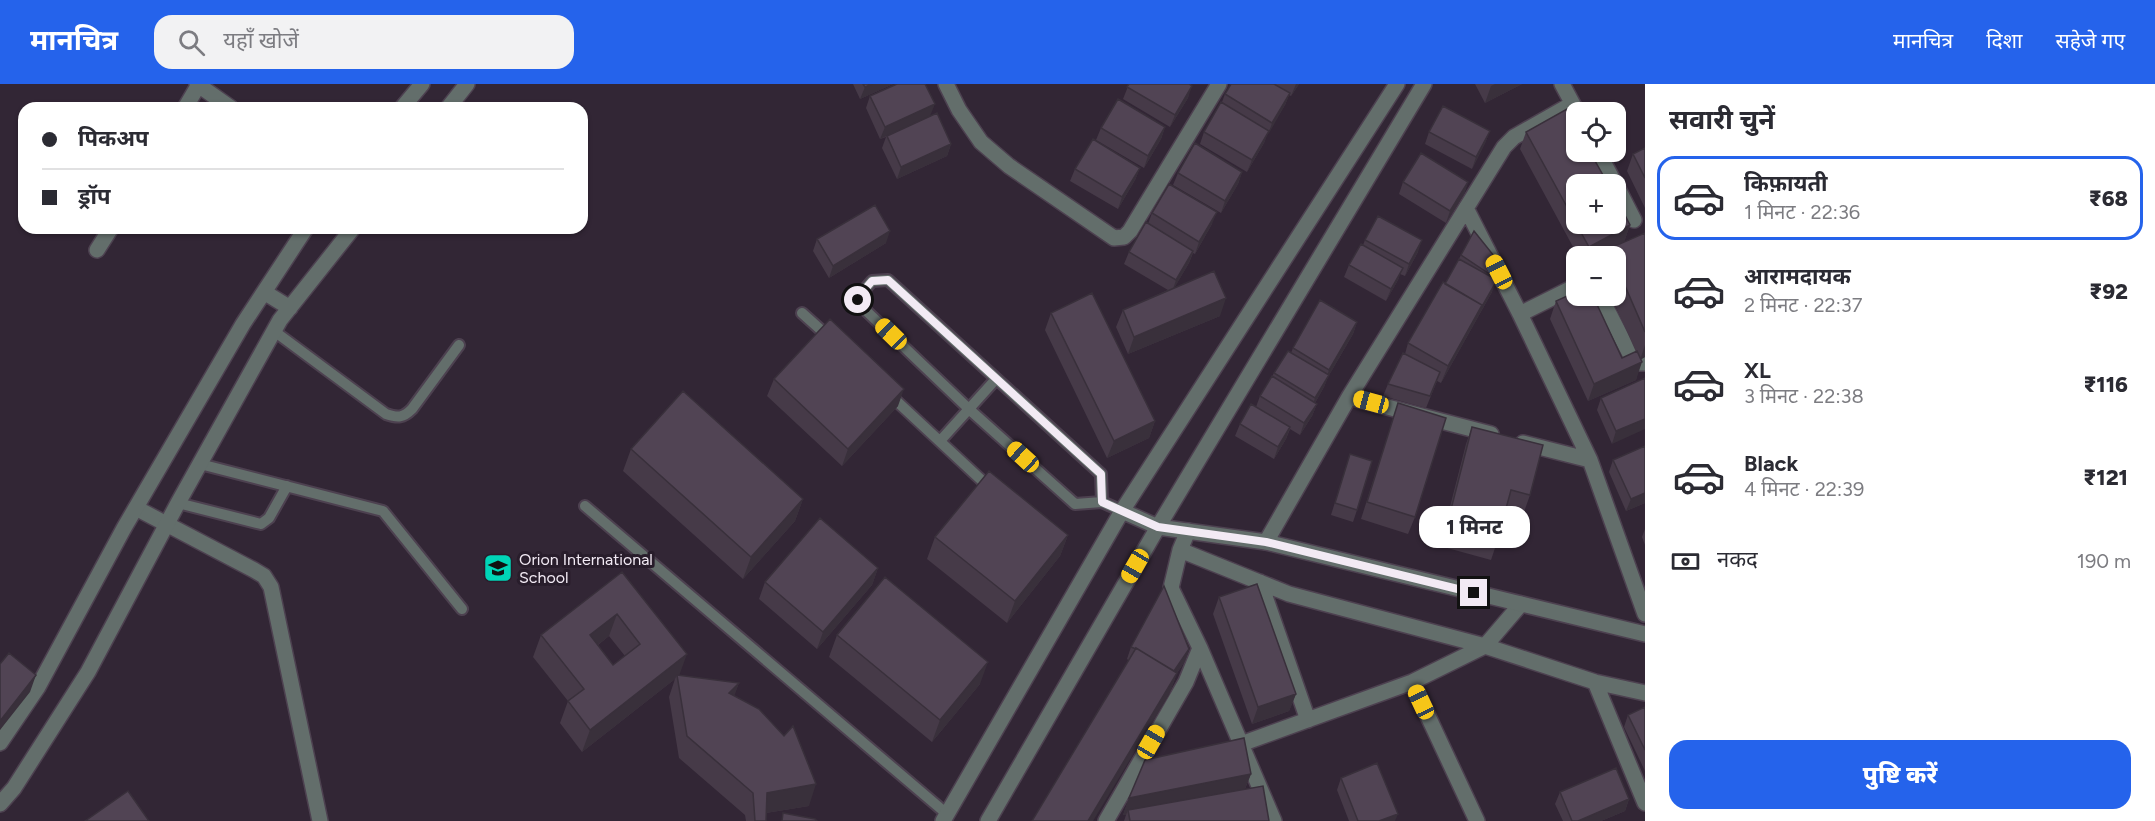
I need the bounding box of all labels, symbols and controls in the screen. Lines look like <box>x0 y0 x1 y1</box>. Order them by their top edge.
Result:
search box <box>154 15 574 69</box>
text: मानचित्र <box>30 23 118 57</box>
icon: search <box>175 26 208 59</box>
text: यहाँ खोजें <box>223 27 299 54</box>
text: मानचित्र <box>1893 28 1953 53</box>
text: दिशा <box>1986 28 2022 53</box>
text: सहेजे गए <box>2055 28 2125 53</box>
map controls <box>1566 102 1626 306</box>
button: locate <box>1566 102 1626 162</box>
text: सवारी चुनें <box>1669 103 1775 136</box>
text: पिकअप <box>78 125 149 152</box>
text: किफ़ायती <box>1744 170 1828 197</box>
icon: car <box>1672 171 1726 225</box>
button: + <box>1566 174 1626 234</box>
text: ड्रॉप <box>78 183 111 210</box>
text: ₹68 <box>2089 185 2128 212</box>
text: 1 मिनट · 22:36 <box>1744 200 1860 224</box>
button: − <box>1566 246 1626 306</box>
car <box>1483 252 1515 292</box>
text: आरामदायक <box>1744 263 1851 290</box>
icon: car <box>1672 264 1726 318</box>
text: ₹92 <box>2089 278 2128 305</box>
route start <box>844 286 871 313</box>
text: 2 मिनट · 22:37 <box>1744 293 1862 317</box>
car <box>872 315 910 353</box>
icon: car <box>1672 357 1726 411</box>
text: XL <box>1744 357 1771 384</box>
text: ₹116 <box>2083 371 2128 398</box>
text: 3 मिनट · 22:38 <box>1744 384 1864 408</box>
car <box>1351 389 1391 415</box>
car <box>1004 438 1042 476</box>
icon: car <box>1672 450 1726 504</box>
text: Black <box>1744 450 1798 477</box>
text: ₹121 <box>2083 464 2128 491</box>
text: 4 मिनट · 22:39 <box>1744 477 1864 501</box>
callout: 1 मिनट <box>1418 506 1530 548</box>
text: 1 मिनट <box>1446 515 1503 539</box>
icon: cash <box>1669 545 1702 578</box>
car <box>1118 546 1152 586</box>
text: नकद <box>1717 546 1758 573</box>
text: 190 m <box>2077 549 2131 573</box>
place label: Orion International School <box>519 550 653 587</box>
school or university icon: Orion International School <box>482 552 514 584</box>
route end <box>1460 579 1487 606</box>
car <box>1405 682 1437 722</box>
car <box>1134 722 1168 762</box>
button: पुष्टि करें <box>1669 740 2131 809</box>

